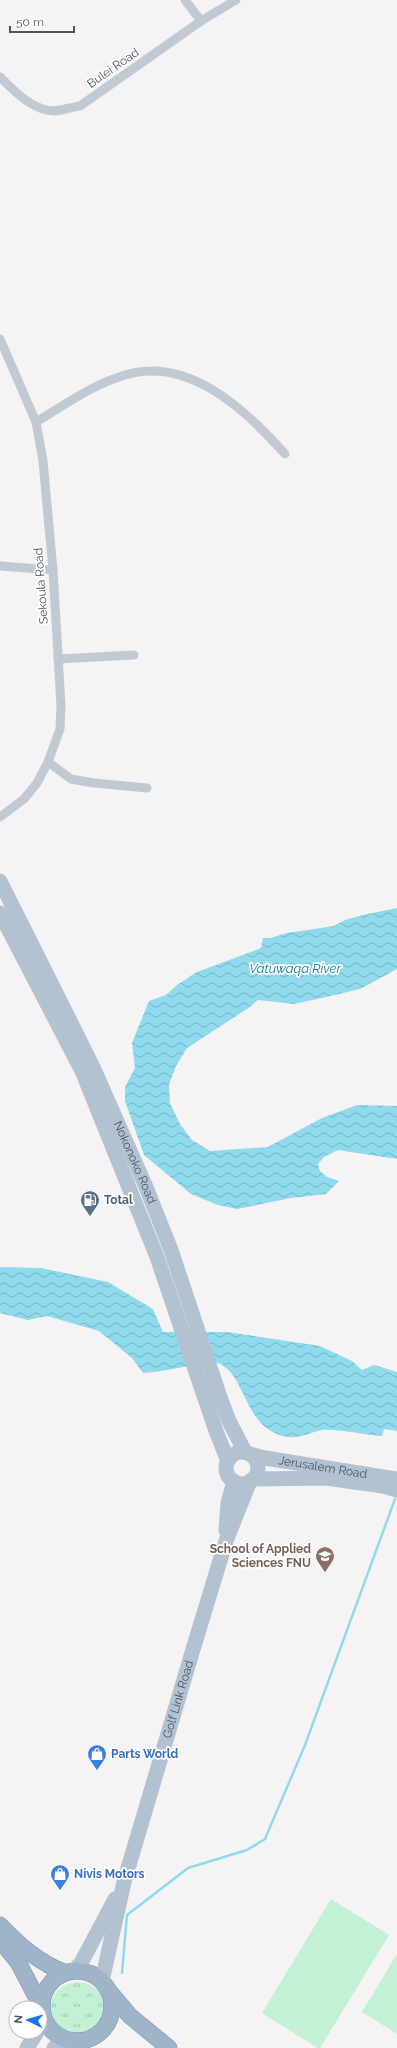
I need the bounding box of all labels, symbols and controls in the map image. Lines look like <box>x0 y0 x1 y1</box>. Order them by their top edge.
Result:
scale bar <box>10 8 74 34</box>
text: 50 m <box>16 15 44 29</box>
street label: Bulei Road <box>84 45 142 91</box>
street label: Sekoula Road <box>31 547 51 625</box>
water label: Vatuwaqa River <box>249 961 341 976</box>
street label: Nokonoko Road <box>111 1119 159 1206</box>
fuel station icon: Total <box>79 1189 101 1217</box>
place label: Total <box>104 1193 133 1207</box>
street label: Jerusalem Road <box>277 1453 368 1481</box>
place label: School of Applied Sciences FNU <box>210 1542 311 1570</box>
school or university icon: School of Applied Sciences FNU <box>314 1545 336 1573</box>
street label: Golf Link Road <box>160 1659 196 1740</box>
shop icon: Parts World <box>86 1743 108 1771</box>
place label: Parts World <box>111 1747 178 1761</box>
shop icon: Nivis Motors <box>49 1863 71 1891</box>
place label: Nivis Motors <box>74 1867 145 1881</box>
north arrow <box>8 2000 48 2040</box>
text: N <box>12 2014 25 2024</box>

